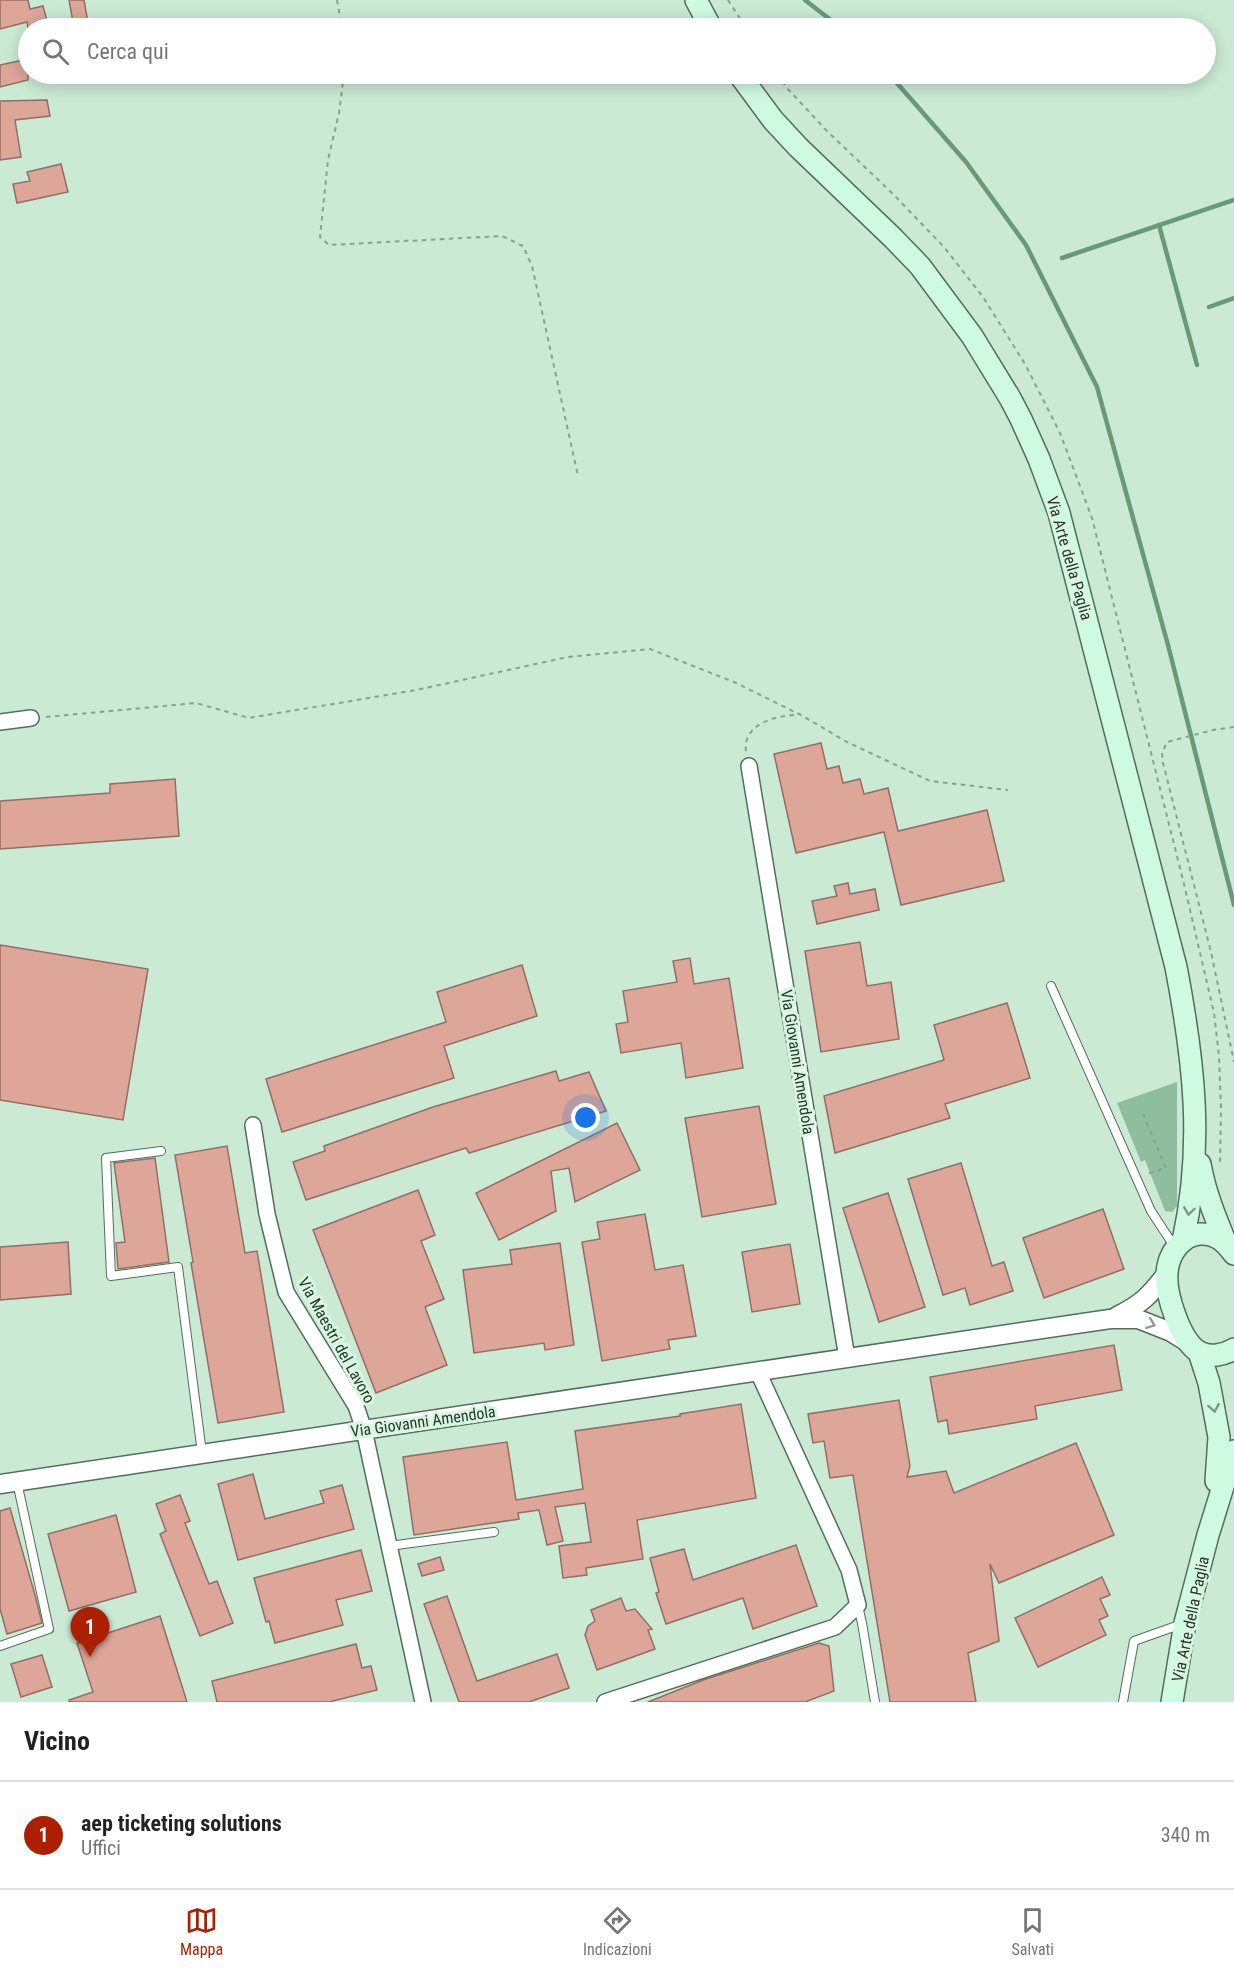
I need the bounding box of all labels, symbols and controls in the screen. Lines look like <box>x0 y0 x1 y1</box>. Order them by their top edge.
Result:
search box <box>18 18 1216 84</box>
icon: search <box>39 35 72 68</box>
text: Cerca qui <box>87 39 169 64</box>
street label: Via Arte della Paglia <box>1043 494 1096 622</box>
street label: Via Giovanni Amendola <box>777 988 818 1136</box>
your location <box>571 1103 600 1132</box>
one-way arrow <box>1183 1207 1195 1216</box>
street label: Via Maestri del Lavoro <box>294 1274 379 1406</box>
one-way arrow <box>1145 1317 1156 1329</box>
street label: Via Giovanni Amendola <box>349 1402 497 1441</box>
one-way arrow <box>1207 1403 1220 1413</box>
street label: Via Arte della Paglia <box>1168 1555 1213 1684</box>
pin: 1 <box>70 1608 110 1657</box>
text: Vicino <box>24 1726 90 1756</box>
text: aep ticketing solutions <box>81 1811 282 1836</box>
text: 1 <box>38 1823 49 1847</box>
text: 340 m <box>1161 1823 1210 1847</box>
text: Uffici <box>81 1836 121 1860</box>
tab: Mappa <box>180 1904 223 1959</box>
tab: Indicazioni <box>583 1904 652 1959</box>
tab: Salvati <box>1012 1904 1054 1959</box>

